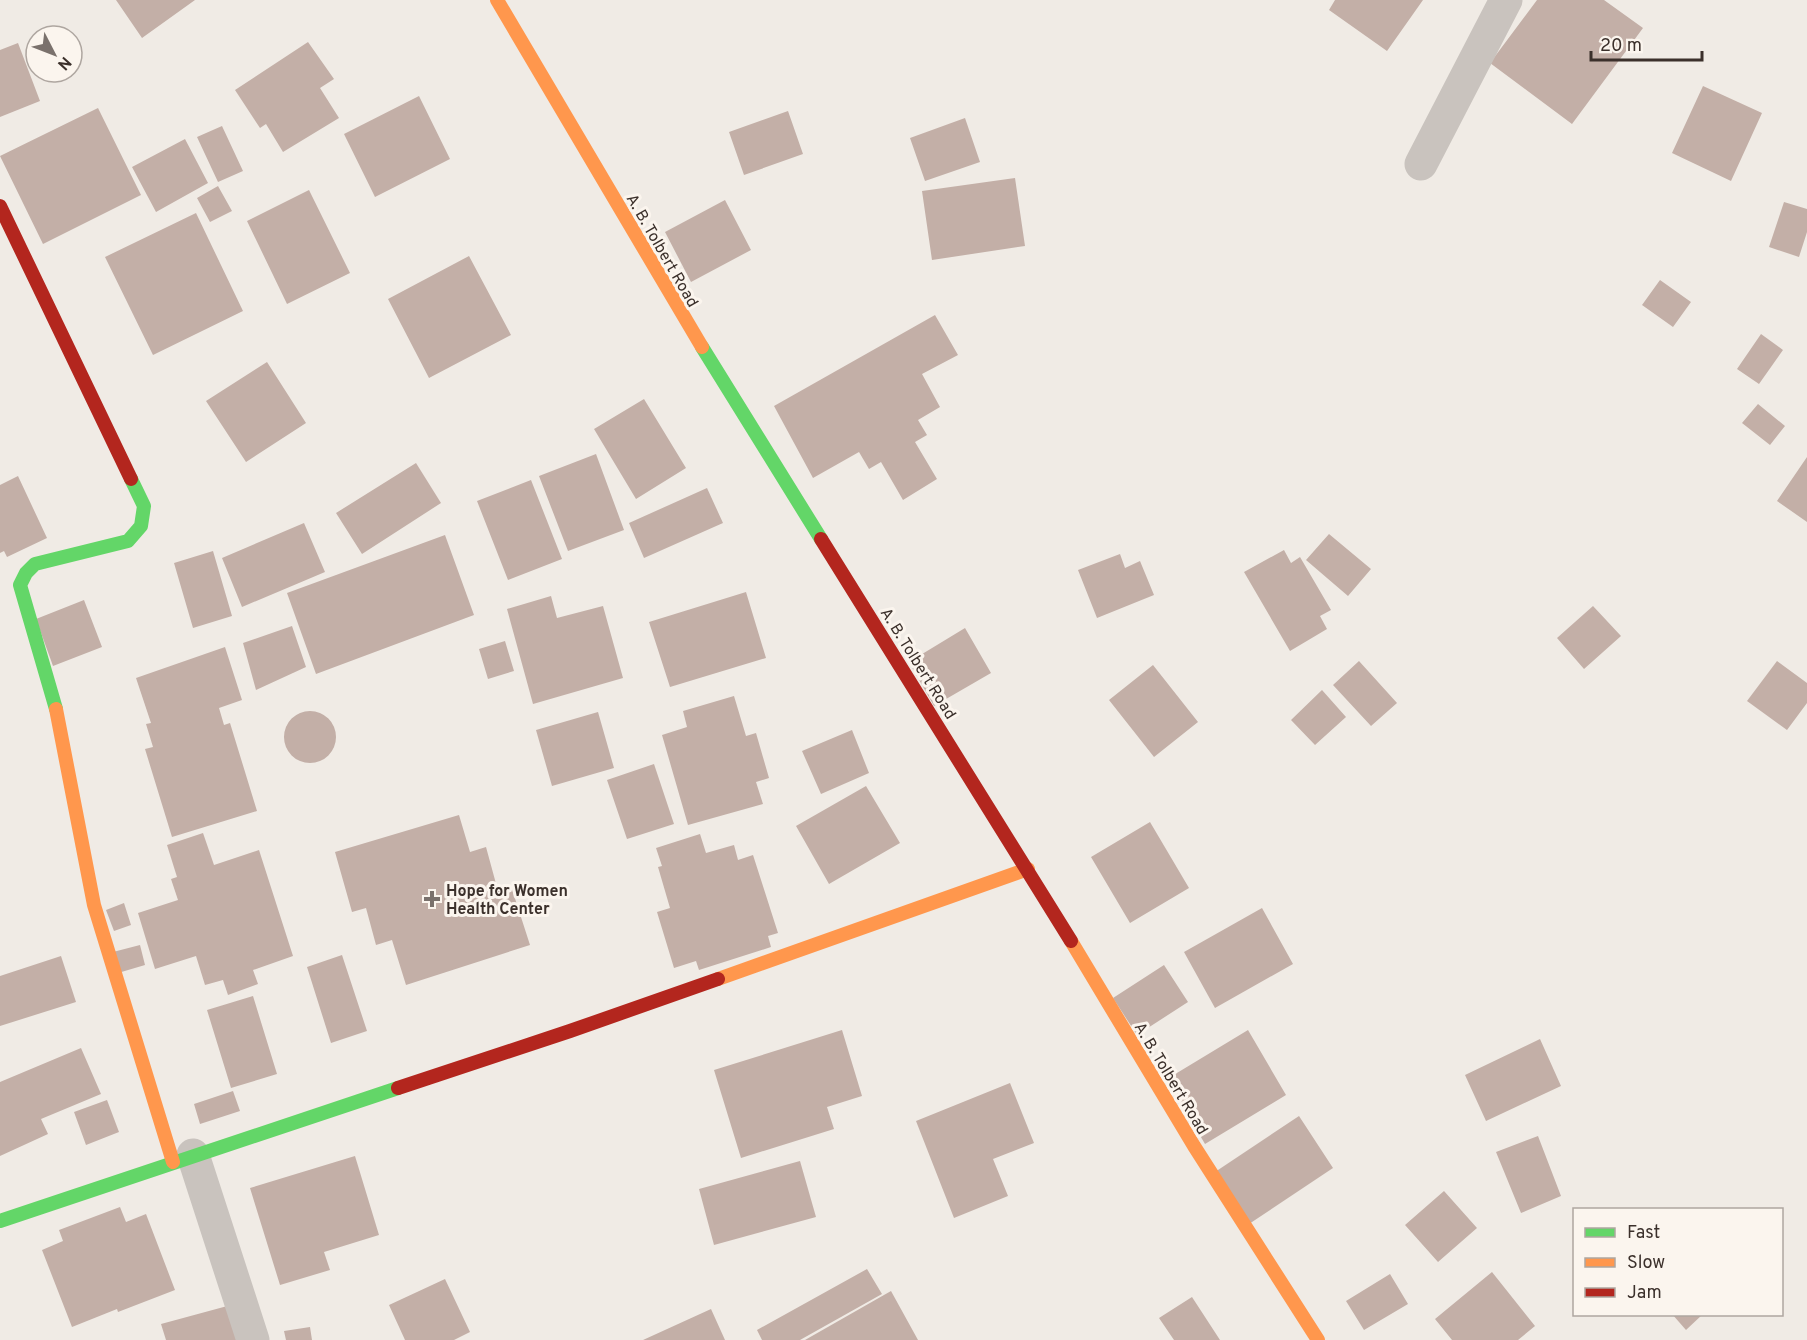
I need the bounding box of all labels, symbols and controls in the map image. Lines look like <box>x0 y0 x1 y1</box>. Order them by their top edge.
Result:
north arrow <box>24 24 84 84</box>
scale bar <box>1591 24 1702 62</box>
text: 20 m <box>1600 35 1642 58</box>
text: N <box>52 52 75 74</box>
street label: A. B. Tolbert Road <box>621 191 702 311</box>
street label: A. B. Tolbert Road <box>875 605 960 724</box>
place label: Hope for Women Health Center <box>446 882 568 920</box>
marker: Hope for Women Health Center <box>423 890 441 908</box>
street label: A. B. Tolbert Road <box>1129 1019 1212 1139</box>
legend <box>1573 1208 1783 1316</box>
text: Fast <box>1627 1222 1660 1245</box>
text: Slow <box>1627 1252 1665 1275</box>
text: Jam <box>1627 1282 1662 1305</box>

